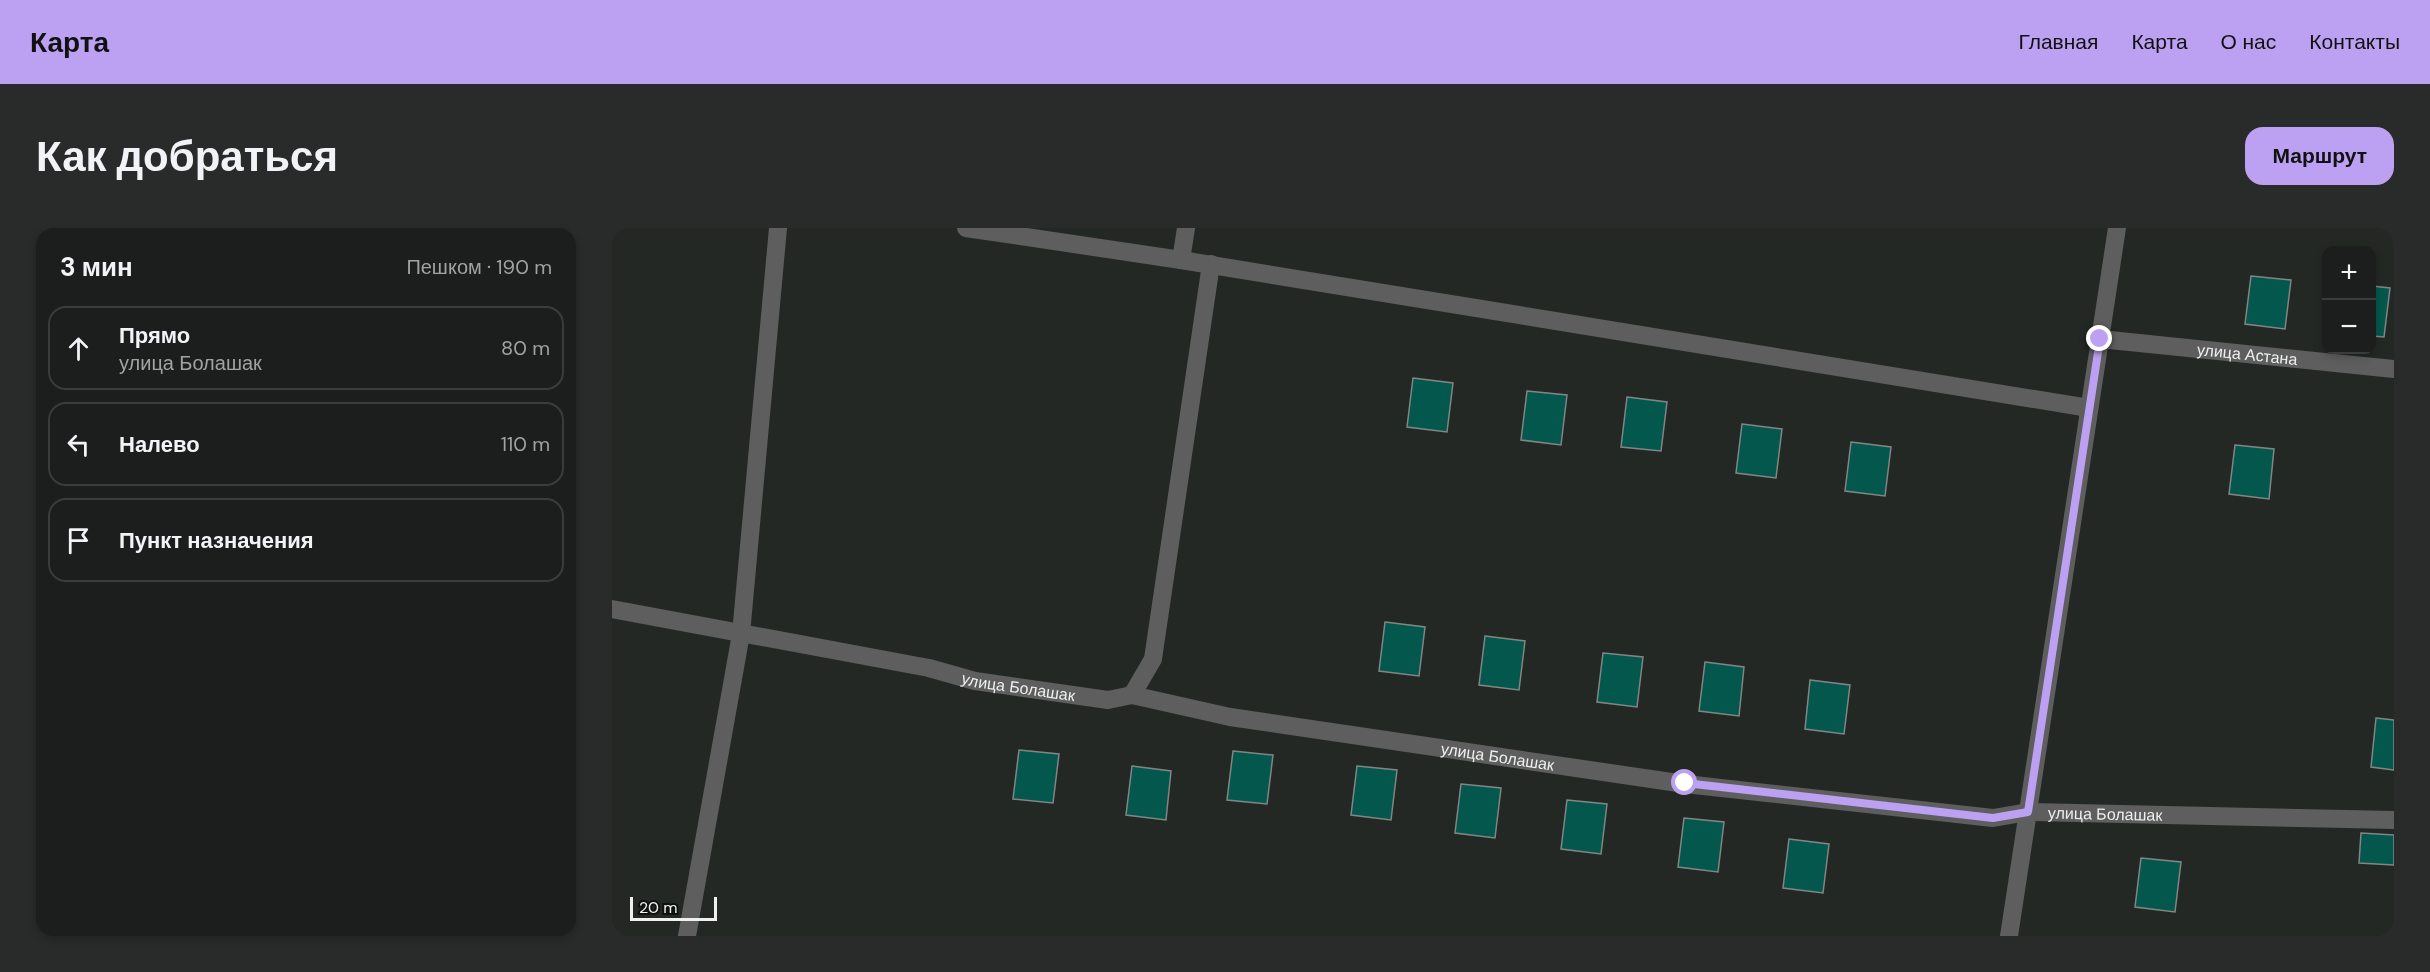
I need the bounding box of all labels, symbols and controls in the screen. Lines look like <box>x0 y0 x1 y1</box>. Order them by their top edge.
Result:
text: Карта <box>30 24 109 61</box>
text: Главная <box>2018 28 2098 56</box>
text: Карта <box>2131 28 2188 56</box>
text: О нас <box>2221 28 2276 56</box>
text: Контакты <box>2309 28 2400 56</box>
button: Маршрут <box>2245 127 2394 185</box>
text: Как добраться <box>36 129 338 184</box>
map controls <box>2322 246 2376 354</box>
button: + <box>2322 246 2376 300</box>
text: 3 мин <box>60 250 133 284</box>
text: Пешком · 190 m <box>406 254 552 280</box>
button: − <box>2322 300 2376 354</box>
text: Прямо <box>119 321 190 350</box>
route end <box>2086 325 2112 351</box>
icon: ahead <box>62 332 95 365</box>
text: 80 m <box>501 335 550 361</box>
street label: улица Астана <box>2196 339 2298 370</box>
text: улица Болашак <box>119 350 262 376</box>
icon: left <box>62 428 95 461</box>
text: Налево <box>119 430 200 459</box>
text: 110 m <box>501 431 550 457</box>
icon: arrive <box>62 524 95 557</box>
text: Пункт назначения <box>119 526 314 555</box>
street label: улица Болашак <box>959 668 1077 706</box>
street label: улица Болашак <box>1439 738 1557 776</box>
route start <box>1671 769 1697 795</box>
street label: улица Болашак <box>2048 802 2164 826</box>
scale bar <box>630 894 717 922</box>
text: 20 m <box>639 897 678 918</box>

